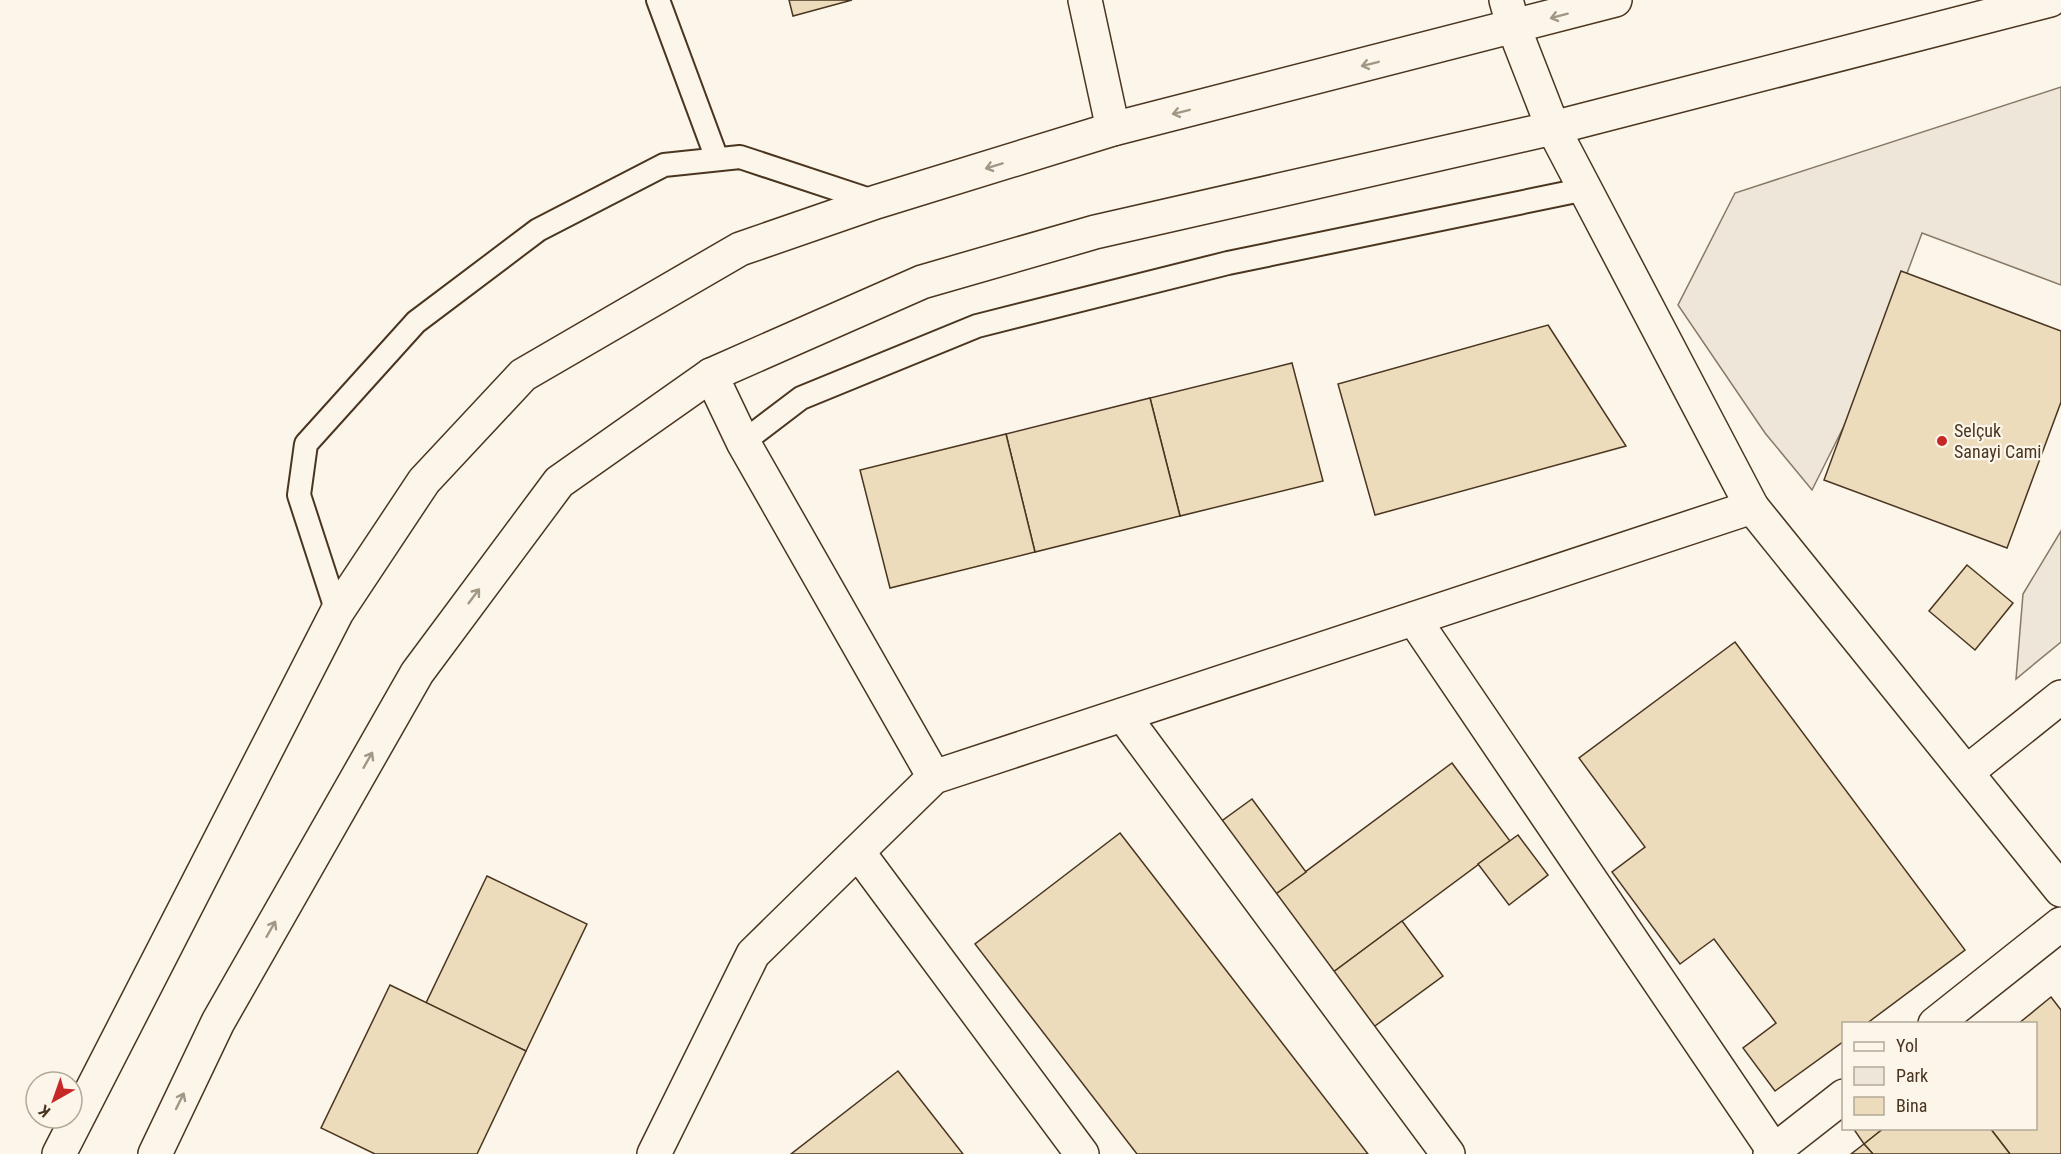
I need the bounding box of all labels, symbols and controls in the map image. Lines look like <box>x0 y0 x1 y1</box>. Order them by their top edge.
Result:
one-way arrow <box>1550 10 1569 22</box>
one-way arrow <box>1361 59 1380 71</box>
one-way arrow <box>1172 106 1191 118</box>
one-way arrow <box>985 161 1004 172</box>
place label: Selçuk Sanayi Cami <box>1954 420 2041 462</box>
marker: Selçuk Sanayi Cami <box>1935 434 1949 448</box>
one-way arrow <box>467 589 480 605</box>
one-way arrow <box>362 751 374 768</box>
one-way arrow <box>265 921 277 938</box>
legend <box>1842 1022 2037 1130</box>
text: Yol <box>1896 1035 1918 1056</box>
text: Park <box>1896 1065 1928 1086</box>
north arrow <box>24 1070 84 1130</box>
one-way arrow <box>174 1093 186 1111</box>
text: Bina <box>1896 1095 1927 1116</box>
text: K <box>35 1101 54 1121</box>

